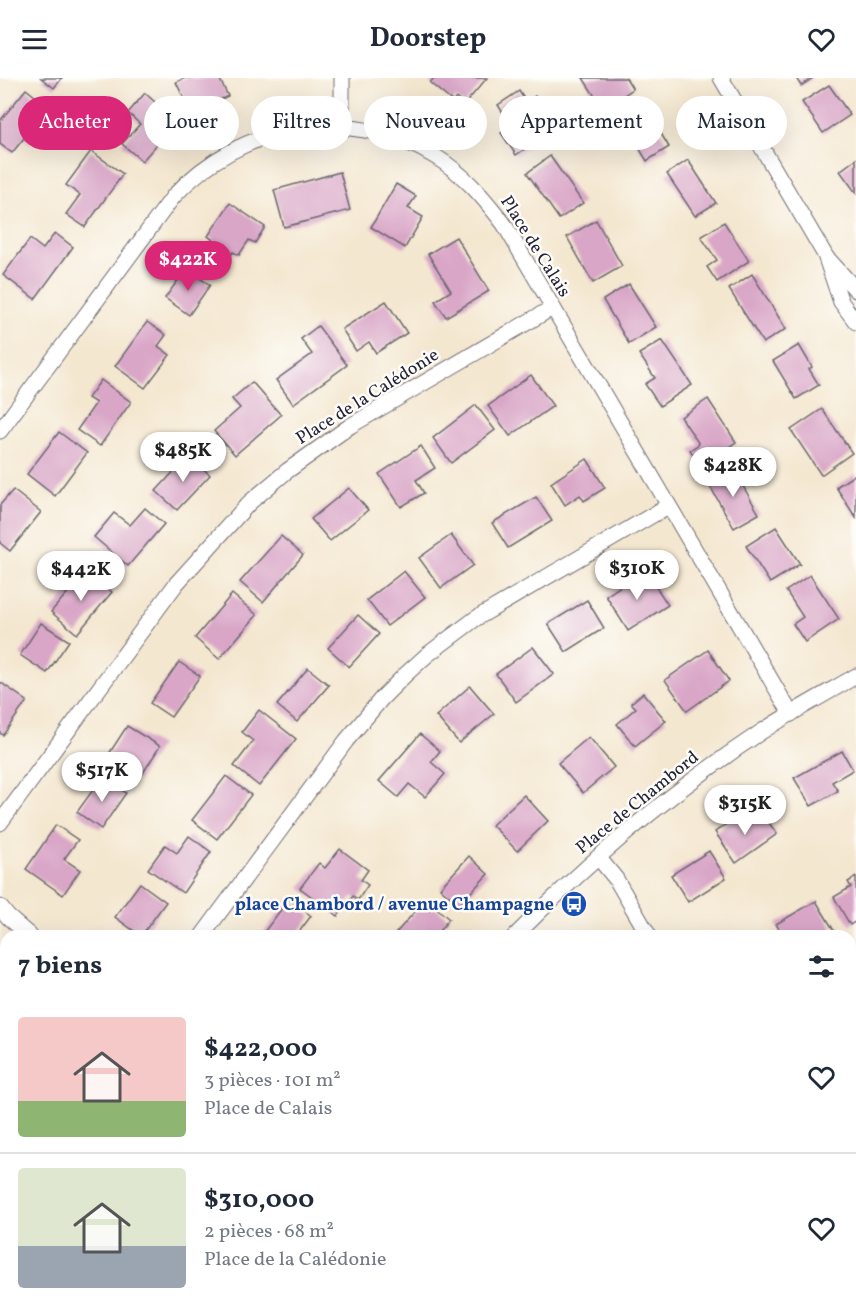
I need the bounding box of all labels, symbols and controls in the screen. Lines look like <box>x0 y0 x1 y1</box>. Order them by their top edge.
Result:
text: Doorstep <box>370 20 486 58</box>
icon: menu <box>18 23 51 56</box>
icon: heart <box>805 23 838 56</box>
chip: Acheter <box>18 96 132 150</box>
chip: Louer <box>144 96 239 150</box>
chip: Filtres <box>251 96 352 150</box>
chip: Nouveau <box>364 96 487 150</box>
chip: Appartement <box>499 96 664 150</box>
chip: Maison <box>676 96 787 150</box>
street label: Place de Calais <box>494 191 576 302</box>
pin: $422K <box>146 241 230 292</box>
text: $422K <box>159 246 217 274</box>
street label: Place de la Calédonie <box>292 343 444 451</box>
pin: $485K <box>141 432 225 483</box>
text: $485K <box>154 437 212 465</box>
pin: $428K <box>691 447 775 498</box>
text: $428K <box>703 452 763 480</box>
pin: $310K <box>595 550 679 601</box>
pin: $442K <box>39 551 123 602</box>
text: $310K <box>609 555 665 583</box>
text: $442K <box>51 556 111 584</box>
street label: Place de Chambord <box>571 746 705 861</box>
pin: $517K <box>60 752 144 803</box>
text: $517K <box>76 757 128 785</box>
pin: $315K <box>703 785 787 836</box>
text: $315K <box>718 790 772 818</box>
bus stop icon: place Chambord / avenue Champagne <box>559 889 589 919</box>
place label: place Chambord / avenue Champagne <box>234 893 554 918</box>
text: 7 biens <box>18 948 102 984</box>
icon: filters <box>805 950 838 983</box>
text: $422,000 <box>204 1031 317 1067</box>
icon: home <box>66 1041 138 1113</box>
icon: heart <box>805 1061 838 1094</box>
text: 3 pièces · 101 m² <box>204 1067 341 1095</box>
text: Place de Calais <box>204 1095 332 1123</box>
text: $310,000 <box>204 1182 314 1218</box>
icon: home <box>66 1192 138 1264</box>
icon: heart <box>805 1212 838 1245</box>
text: 2 pièces · 68 m² <box>204 1218 334 1246</box>
text: Place de la Calédonie <box>204 1246 387 1274</box>

